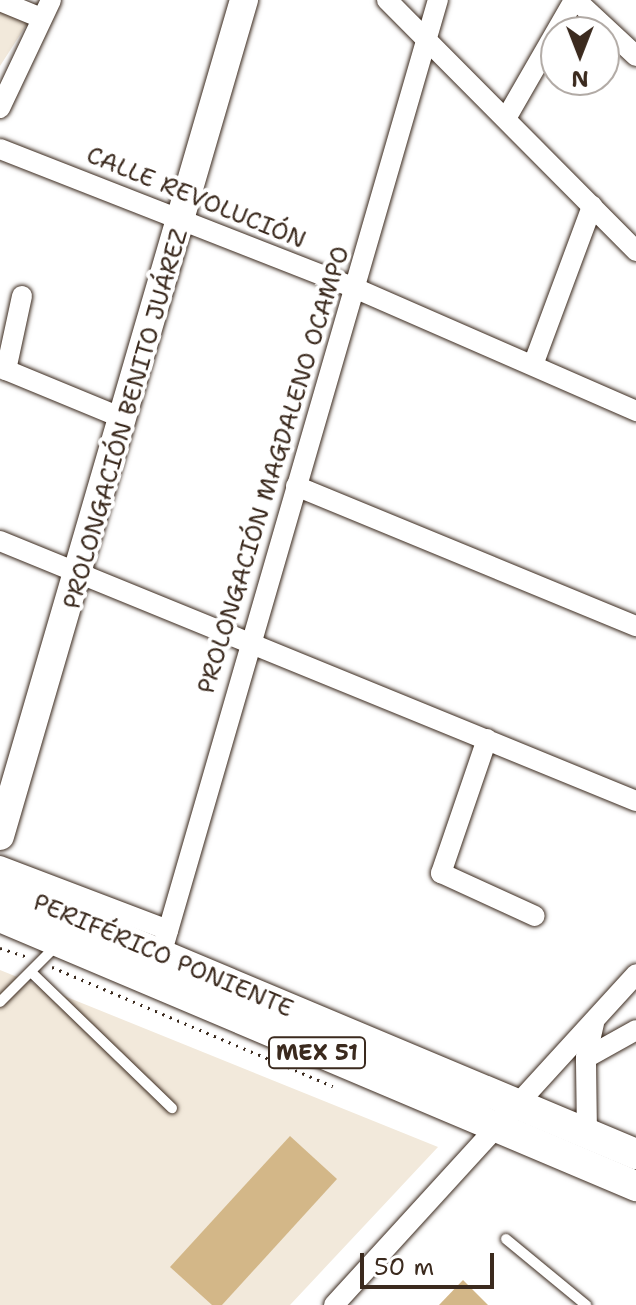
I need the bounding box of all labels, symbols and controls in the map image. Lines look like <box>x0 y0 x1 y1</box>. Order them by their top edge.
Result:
north arrow <box>540 16 620 96</box>
text: N <box>571 64 589 93</box>
street label: CALLE REVOLUCIÓN <box>82 141 310 255</box>
street label: PROLONGACIÓN BENITO JUÁREZ <box>58 226 194 612</box>
street label: PROLONGACIÓN MAGDALENO OCAMPO <box>192 243 356 697</box>
street label: PERIFÉRICO PONIENTE <box>29 888 297 1024</box>
road number: MEX 51 <box>267 1035 367 1071</box>
scale bar <box>364 1237 498 1287</box>
text: 50 m <box>374 1251 434 1283</box>

